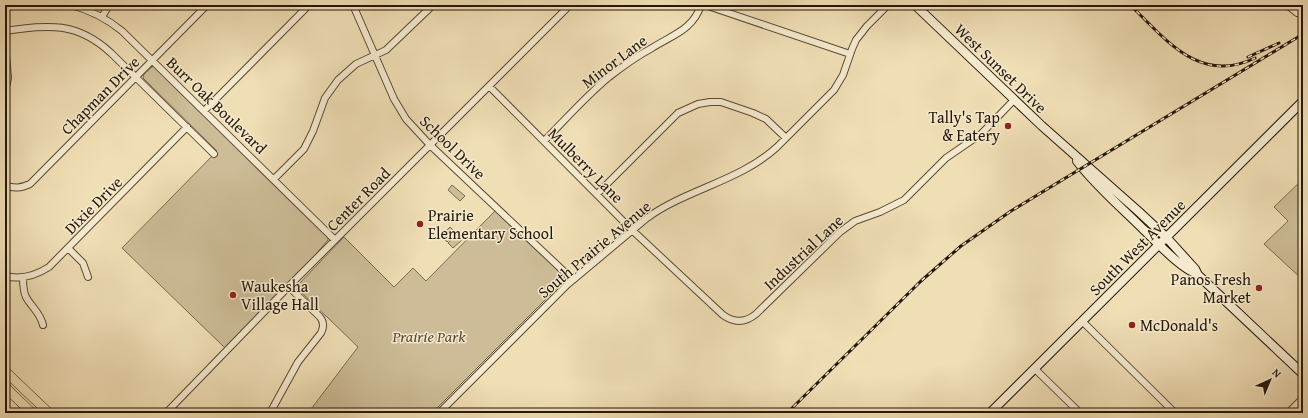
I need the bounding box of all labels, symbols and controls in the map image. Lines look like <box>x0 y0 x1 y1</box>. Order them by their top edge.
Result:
street label: West Sunset Drive <box>949 18 1053 118</box>
street label: Minor Lane <box>576 28 652 94</box>
street label: Chapman Drive <box>55 50 145 140</box>
street label: Burr Oak Boulevard <box>161 51 273 160</box>
place label: Tally's Tap & Eatery <box>929 105 1000 147</box>
street label: School Drive <box>414 109 492 185</box>
marker: Tally's Tap & Eatery <box>1003 121 1013 131</box>
street label: Mulberry Lane <box>543 122 629 208</box>
street label: Center Road <box>321 161 396 236</box>
street label: Dixie Drive <box>58 170 128 240</box>
street label: South West Avenue <box>1083 193 1191 301</box>
street label: South Prairie Avenue <box>532 194 656 304</box>
place label: Prairie Elementary School <box>428 203 554 245</box>
street label: Industrial Lane <box>758 209 848 295</box>
marker: Prairie Elementary School <box>415 219 425 229</box>
place label: Panos Fresh Market <box>1171 267 1251 309</box>
place label: Waukesha Village Hall <box>241 274 319 316</box>
marker: Panos Fresh Market <box>1254 283 1264 293</box>
marker: Waukesha Village Hall <box>228 290 238 300</box>
place label: McDonald's <box>1140 313 1218 337</box>
marker: McDonald's <box>1127 320 1137 330</box>
park label: Prairie Park <box>392 324 466 348</box>
north arrow <box>1250 360 1290 400</box>
text: N <box>1269 364 1286 382</box>

